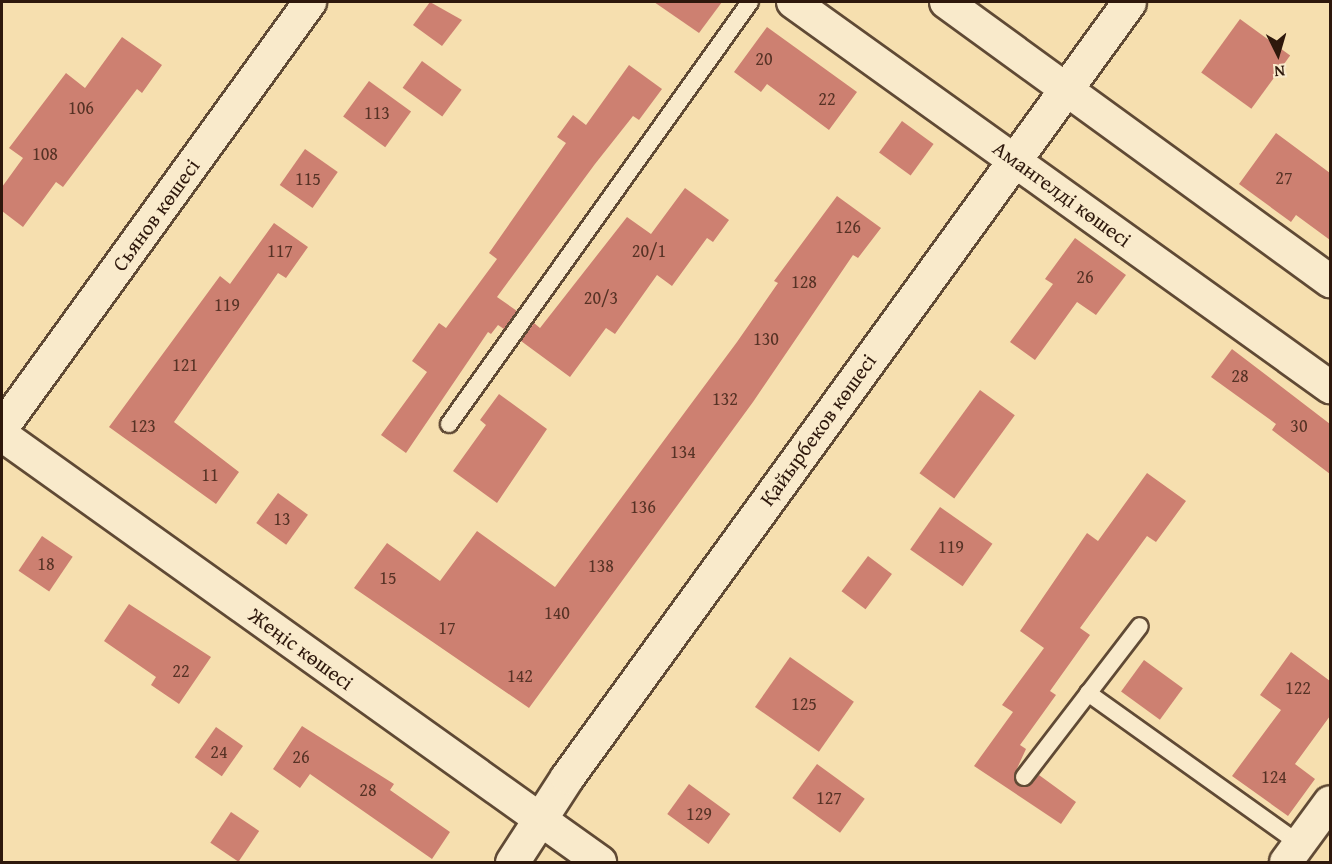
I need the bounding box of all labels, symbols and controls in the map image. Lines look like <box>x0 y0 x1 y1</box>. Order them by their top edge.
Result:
north arrow <box>1248 24 1308 84</box>
house number: 20 <box>755 48 773 70</box>
text: N <box>1273 60 1286 84</box>
house number: 22 <box>818 88 836 110</box>
house number: 106 <box>68 97 94 119</box>
house number: 113 <box>364 102 390 124</box>
street label: Амангелді көшесі <box>988 135 1136 253</box>
house number: 108 <box>32 143 58 165</box>
street label: Сьянов көшесі <box>107 154 205 276</box>
house number: 27 <box>1275 167 1293 189</box>
house number: 115 <box>295 168 321 190</box>
house number: 126 <box>835 216 861 238</box>
house number: 117 <box>267 240 293 262</box>
house number: 20/1 <box>632 240 666 262</box>
house number: 26 <box>1076 266 1094 288</box>
house number: 128 <box>791 271 817 293</box>
house number: 20/3 <box>584 287 618 309</box>
house number: 119 <box>214 294 240 316</box>
house number: 130 <box>753 328 779 350</box>
street label: Қайырбеков көшесі <box>754 349 882 511</box>
house number: 121 <box>172 354 198 376</box>
house number: 28 <box>1231 365 1249 387</box>
house number: 132 <box>712 388 738 410</box>
house number: 123 <box>130 415 156 437</box>
house number: 30 <box>1290 415 1308 437</box>
house number: 134 <box>670 441 696 463</box>
house number: 11 <box>201 464 219 486</box>
house number: 136 <box>630 496 656 518</box>
house number: 13 <box>273 508 291 530</box>
house number: 119 <box>938 536 964 558</box>
house number: 18 <box>37 553 55 575</box>
house number: 138 <box>588 555 614 577</box>
house number: 15 <box>379 567 397 589</box>
house number: 140 <box>544 602 570 624</box>
street label: Жеңіс көшесі <box>244 603 358 695</box>
house number: 17 <box>438 617 456 639</box>
house number: 22 <box>172 660 190 682</box>
house number: 142 <box>507 665 533 687</box>
house number: 122 <box>1285 677 1311 699</box>
house number: 125 <box>791 693 817 715</box>
house number: 24 <box>210 741 228 763</box>
house number: 26 <box>292 746 310 768</box>
house number: 124 <box>1261 766 1287 788</box>
house number: 28 <box>359 779 377 801</box>
house number: 127 <box>816 787 842 809</box>
house number: 129 <box>686 803 712 825</box>

